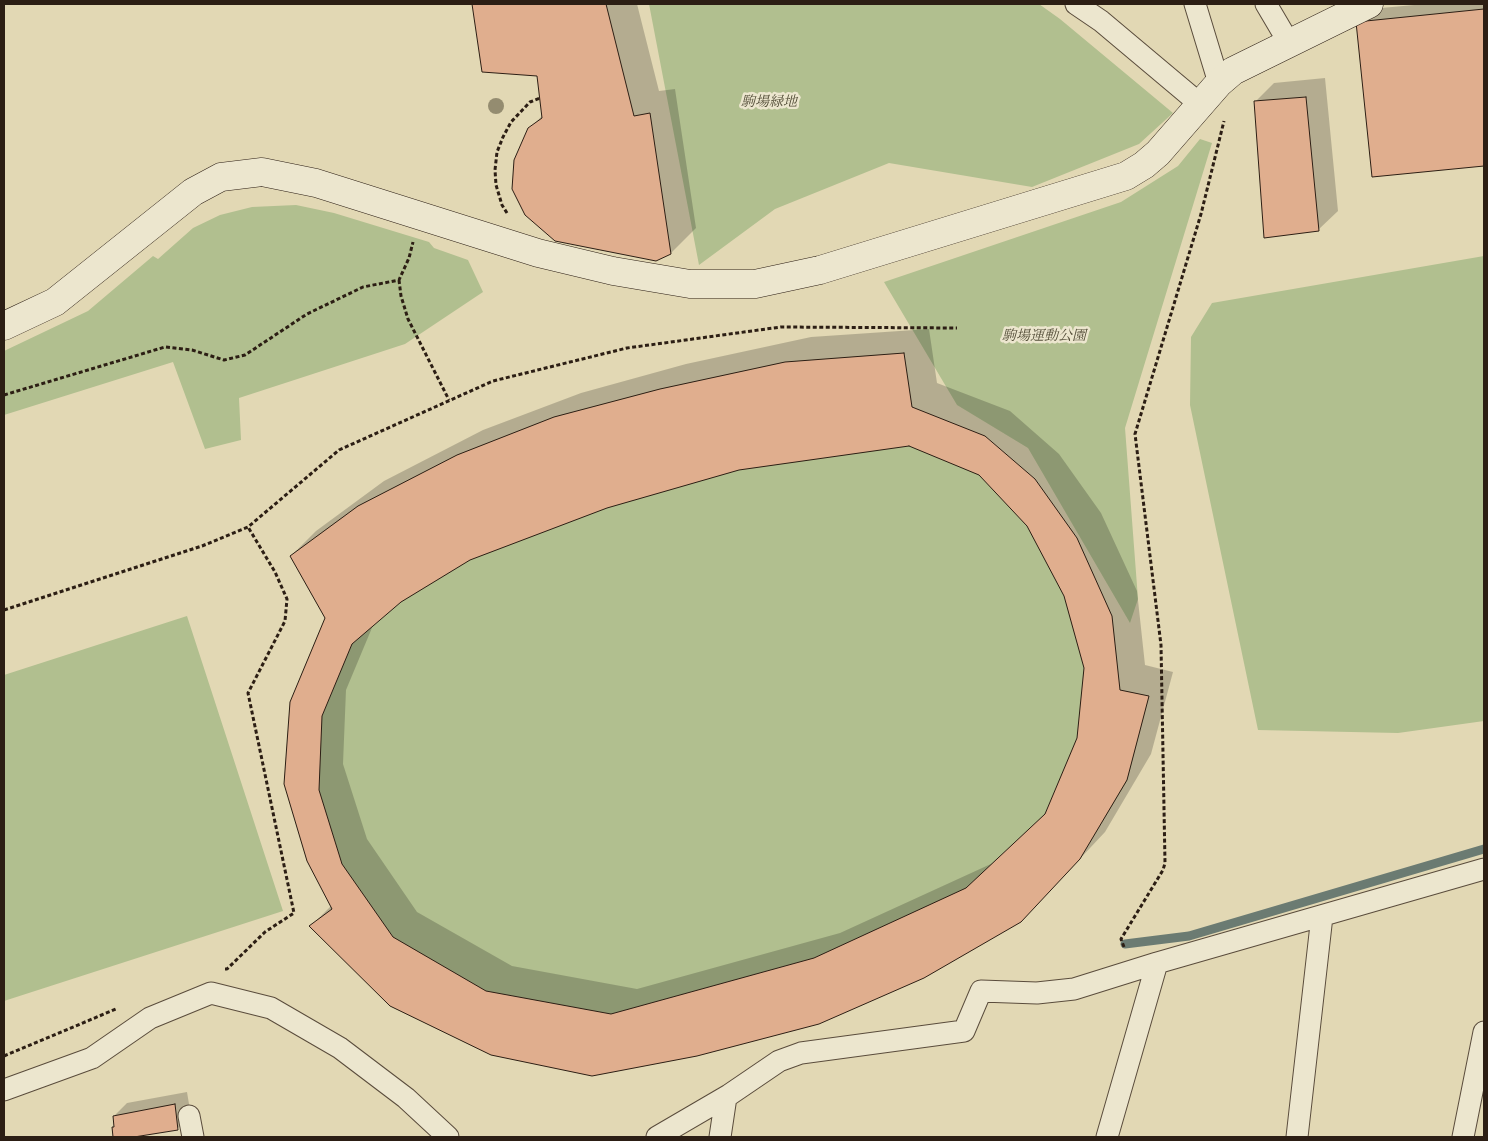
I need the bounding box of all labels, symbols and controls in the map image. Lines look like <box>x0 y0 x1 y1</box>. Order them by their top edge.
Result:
park label: 駒場緑地 <box>741 95 797 111</box>
park label: 駒場運動公園 <box>1002 329 1086 345</box>

